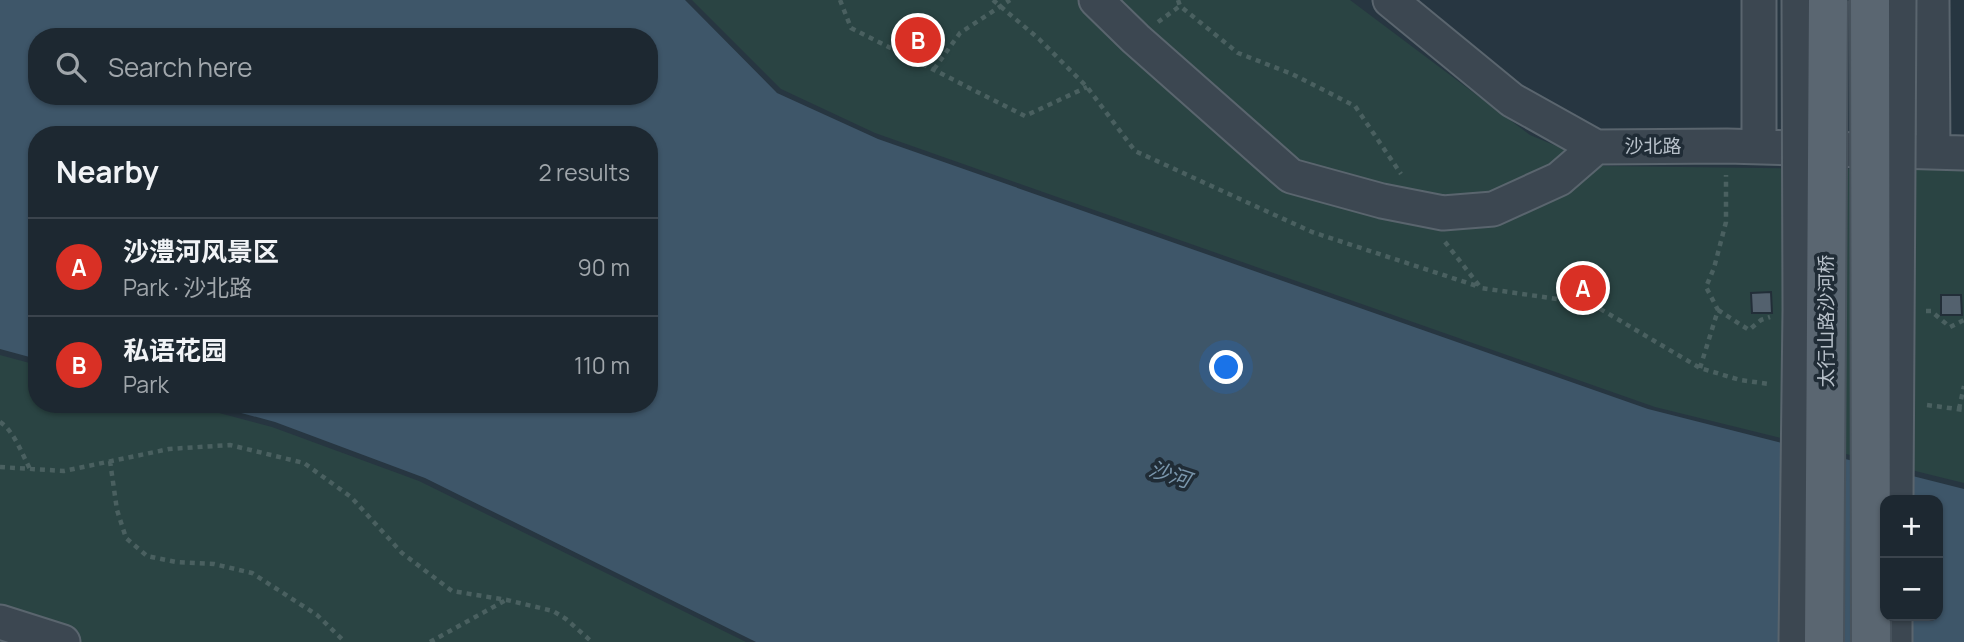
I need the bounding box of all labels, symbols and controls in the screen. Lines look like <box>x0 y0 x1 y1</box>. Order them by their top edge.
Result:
pin: B <box>895 14 941 66</box>
search box <box>28 28 658 105</box>
icon: search <box>52 48 90 86</box>
text: Search here <box>108 49 253 85</box>
street label: 沙北路 <box>1624 133 1682 159</box>
text: Nearby <box>56 151 159 192</box>
text: 2 results <box>538 156 630 188</box>
text: 沙澧河风景区 <box>123 233 279 269</box>
text: A <box>71 251 87 283</box>
text: 90 m <box>578 251 630 283</box>
street label: 太行山路沙河桥 <box>1813 254 1839 388</box>
pin: A <box>1560 262 1606 314</box>
text: Park · 沙北路 <box>123 271 252 303</box>
text: 私语花园 <box>123 332 227 368</box>
text: B <box>72 349 86 381</box>
text: 110 m <box>574 349 630 381</box>
your location <box>1209 350 1243 384</box>
text: Park <box>123 368 169 400</box>
water label: 沙河 <box>1146 454 1198 495</box>
map controls <box>1880 495 1943 621</box>
button: + <box>1880 495 1943 558</box>
button: − <box>1880 558 1943 621</box>

